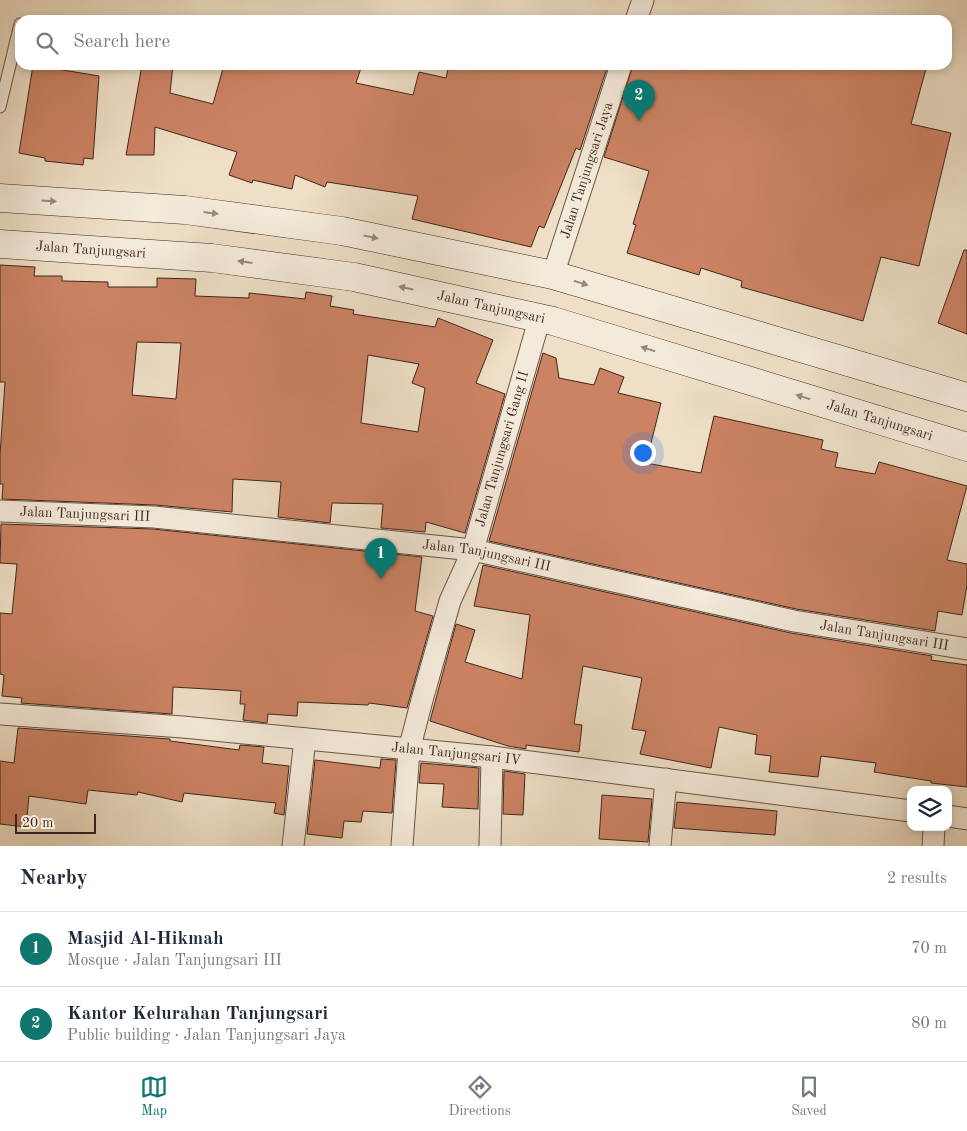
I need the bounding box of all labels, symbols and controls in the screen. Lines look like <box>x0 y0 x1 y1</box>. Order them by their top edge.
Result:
search box <box>15 15 952 70</box>
icon: search <box>33 29 61 57</box>
text: Search here <box>73 33 170 52</box>
pin: 2 <box>623 80 655 121</box>
street label: Jalan Tanjungsari Jaya <box>558 100 615 240</box>
one-way arrow <box>41 198 57 206</box>
one-way arrow <box>203 210 219 218</box>
one-way arrow <box>364 233 379 241</box>
street label: Jalan Tanjungsari <box>35 239 146 261</box>
one-way arrow <box>237 258 253 266</box>
one-way arrow <box>574 280 589 288</box>
one-way arrow <box>398 284 413 292</box>
street label: Jalan Tanjungsari <box>436 289 546 326</box>
one-way arrow <box>640 345 655 353</box>
street label: Jalan Tanjungsari Gang II <box>473 369 531 528</box>
one-way arrow <box>796 392 811 400</box>
street label: Jalan Tanjungsari <box>825 398 935 443</box>
your location <box>630 440 656 466</box>
street label: Jalan Tanjungsari III <box>19 505 150 524</box>
pin: 1 <box>365 538 397 579</box>
street label: Jalan Tanjungsari III <box>421 538 552 574</box>
street label: Jalan Tanjungsari III <box>819 618 950 653</box>
street label: Jalan Tanjungsari IV <box>391 740 522 768</box>
map controls <box>907 786 952 831</box>
button: layers <box>907 786 952 831</box>
scale bar <box>15 811 96 834</box>
text: 20 m <box>22 816 53 830</box>
text: Nearby <box>20 868 88 889</box>
text: 2 results <box>887 871 947 887</box>
text: Masjid Al-Hikmah <box>67 930 224 949</box>
text: 1 <box>31 941 41 957</box>
text: 70 m <box>911 941 947 957</box>
text: Mosque · Jalan Tanjungsari III <box>67 953 282 969</box>
text: Kantor Kelurahan Tanjungsari <box>67 1005 328 1024</box>
text: 2 <box>31 1016 41 1032</box>
text: 80 m <box>911 1016 947 1032</box>
text: Public building · Jalan Tanjungsari Jaya <box>67 1028 346 1044</box>
tab: Map <box>140 1073 168 1120</box>
tab: Directions <box>449 1073 511 1120</box>
tab: Saved <box>791 1073 827 1120</box>

